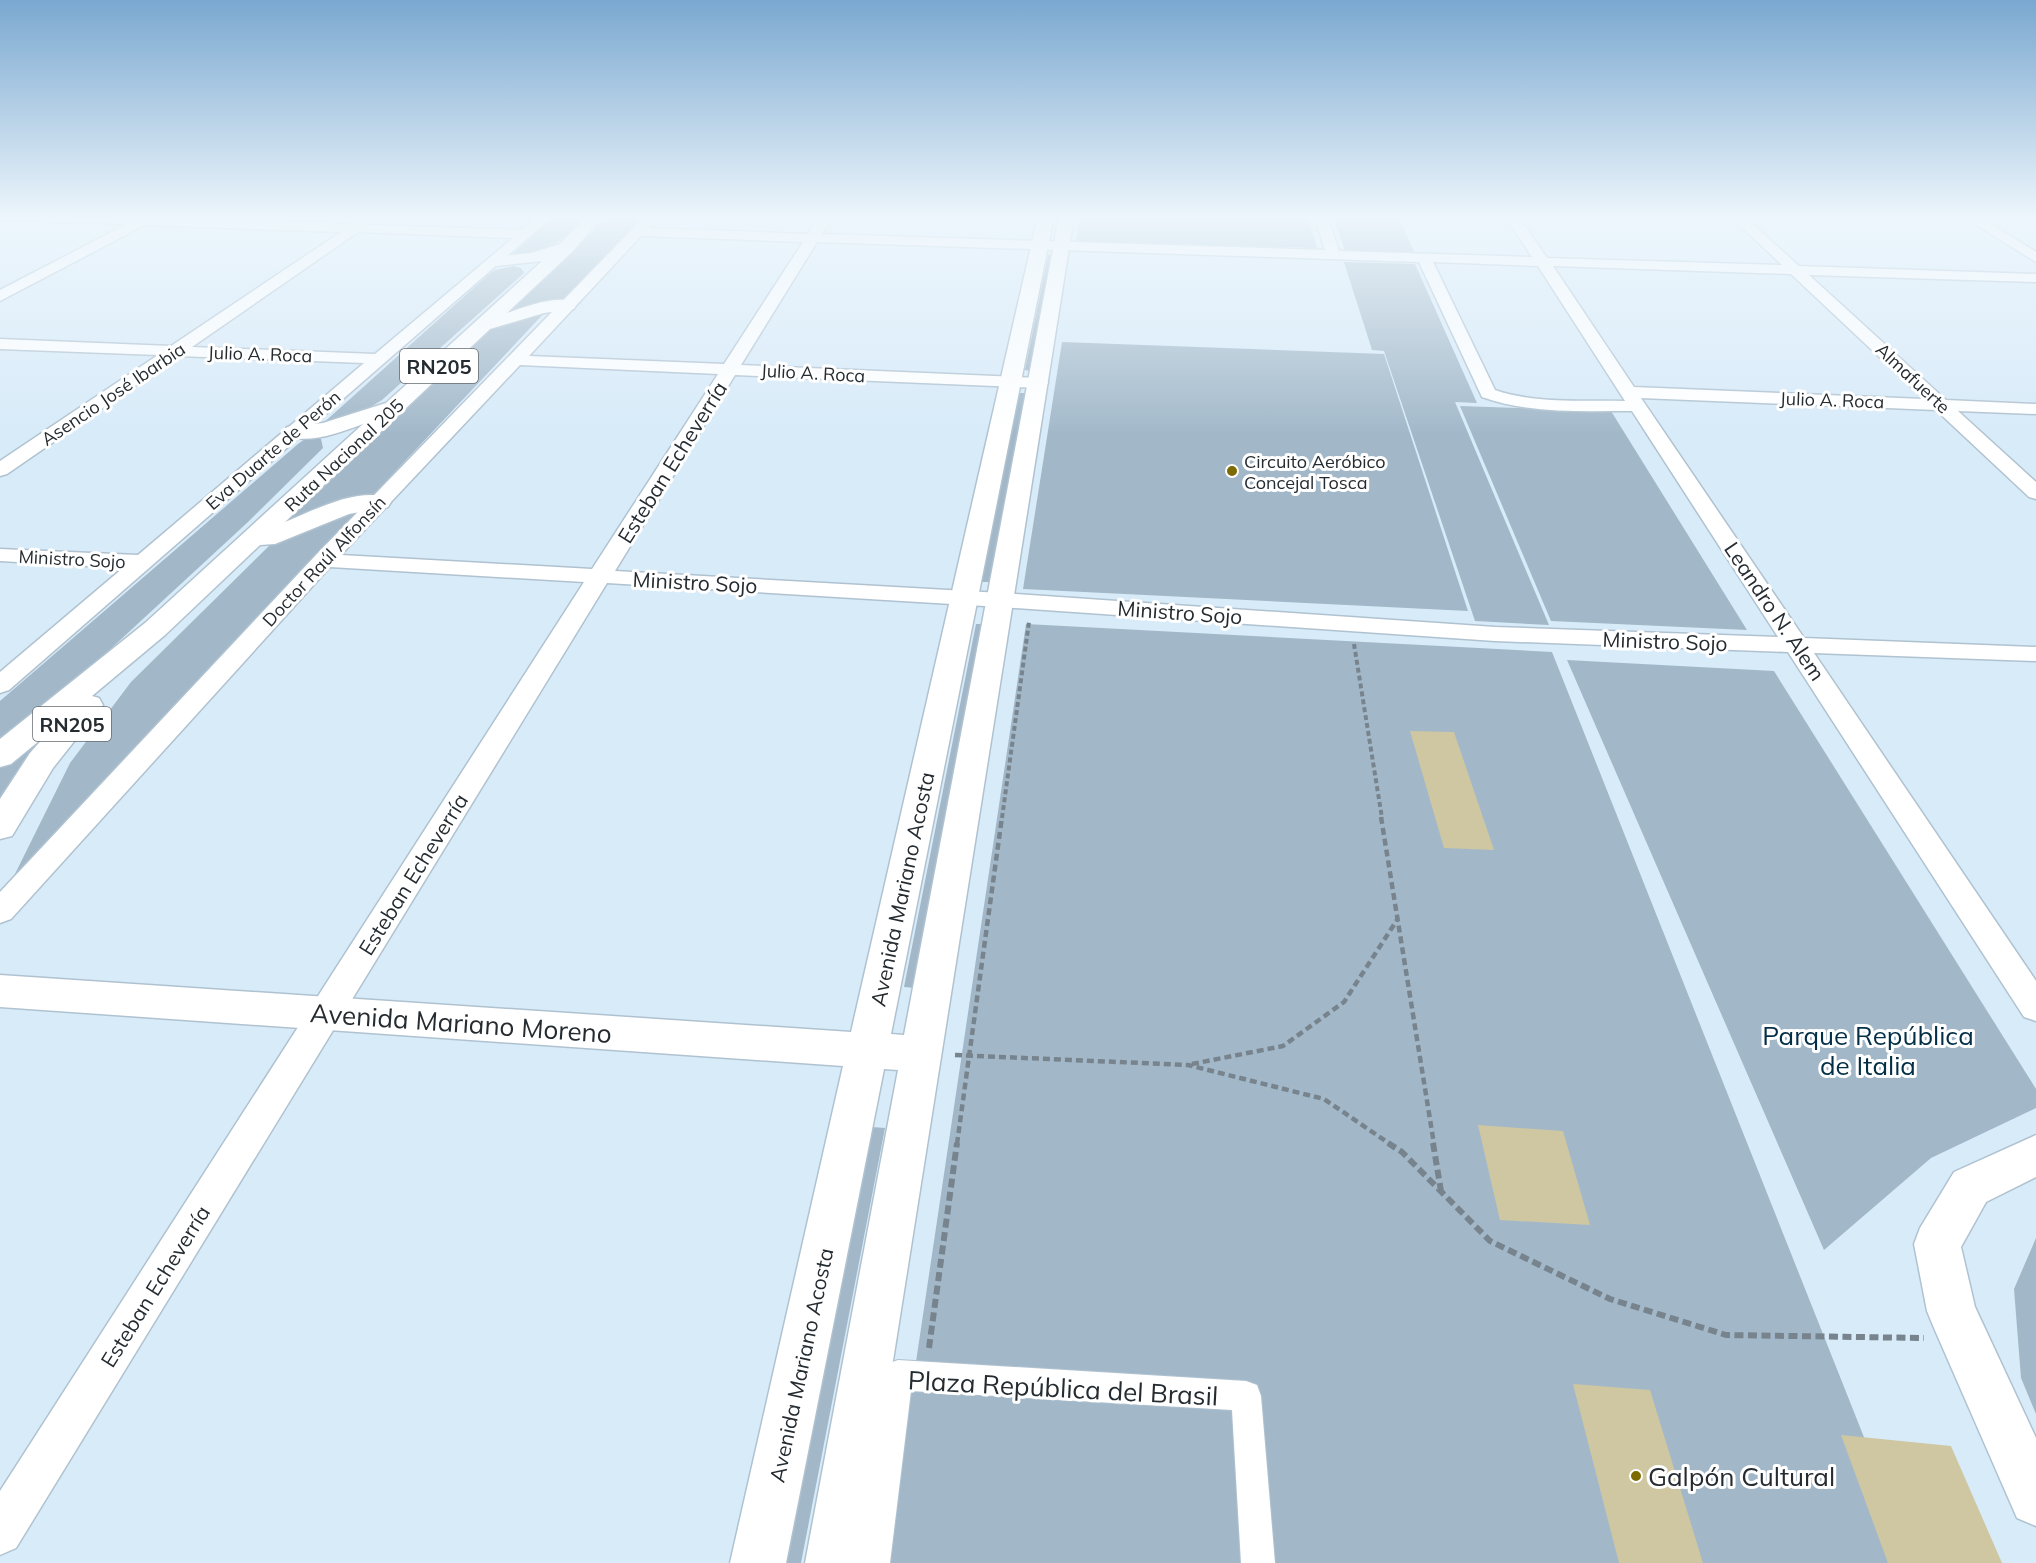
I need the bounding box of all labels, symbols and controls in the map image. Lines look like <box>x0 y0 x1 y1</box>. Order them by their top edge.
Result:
street label: Asencio José Ibarbia <box>37 337 189 451</box>
street label: Almafuerte <box>1871 338 1955 418</box>
street label: Julio A. Roca <box>207 341 313 367</box>
road number: RN205 <box>400 349 478 383</box>
street label: Julio A. Roca <box>760 359 866 387</box>
street label: Esteban Echeverría <box>612 376 732 548</box>
street label: Eva Duarte de Perón <box>201 385 345 515</box>
street label: Julio A. Roca <box>1779 387 1885 413</box>
street label: Ruta Nacional 205 <box>279 394 409 516</box>
place label: Circuito Aeróbico Concejal Tosca <box>1244 450 1386 494</box>
marker: Circuito Aeróbico Concejal Tosca <box>1225 464 1239 478</box>
street label: Doctor Raúl Alfonsín <box>257 491 391 631</box>
street label: Leandro N. Alem <box>1719 537 1831 685</box>
street label: Ministro Sojo <box>18 545 126 573</box>
street label: Ministro Sojo <box>632 566 758 598</box>
street label: Ministro Sojo <box>1117 595 1243 629</box>
street label: Ministro Sojo <box>1602 626 1728 656</box>
road number: RN205 <box>33 707 111 741</box>
street label: Avenida Mariano Acosta <box>864 770 940 1008</box>
street label: Esteban Echeverría <box>353 788 473 960</box>
street label: Avenida Mariano Moreno <box>309 996 613 1050</box>
park label: Parque República de Italia <box>1762 1019 1974 1082</box>
street label: Esteban Echeverría <box>95 1200 215 1372</box>
street label: Avenida Mariano Acosta <box>763 1246 839 1484</box>
street label: Plaza República del Brasil <box>907 1363 1219 1413</box>
place label: Galpón Cultural <box>1648 1460 1835 1493</box>
marker: Galpón Cultural <box>1629 1469 1643 1483</box>

